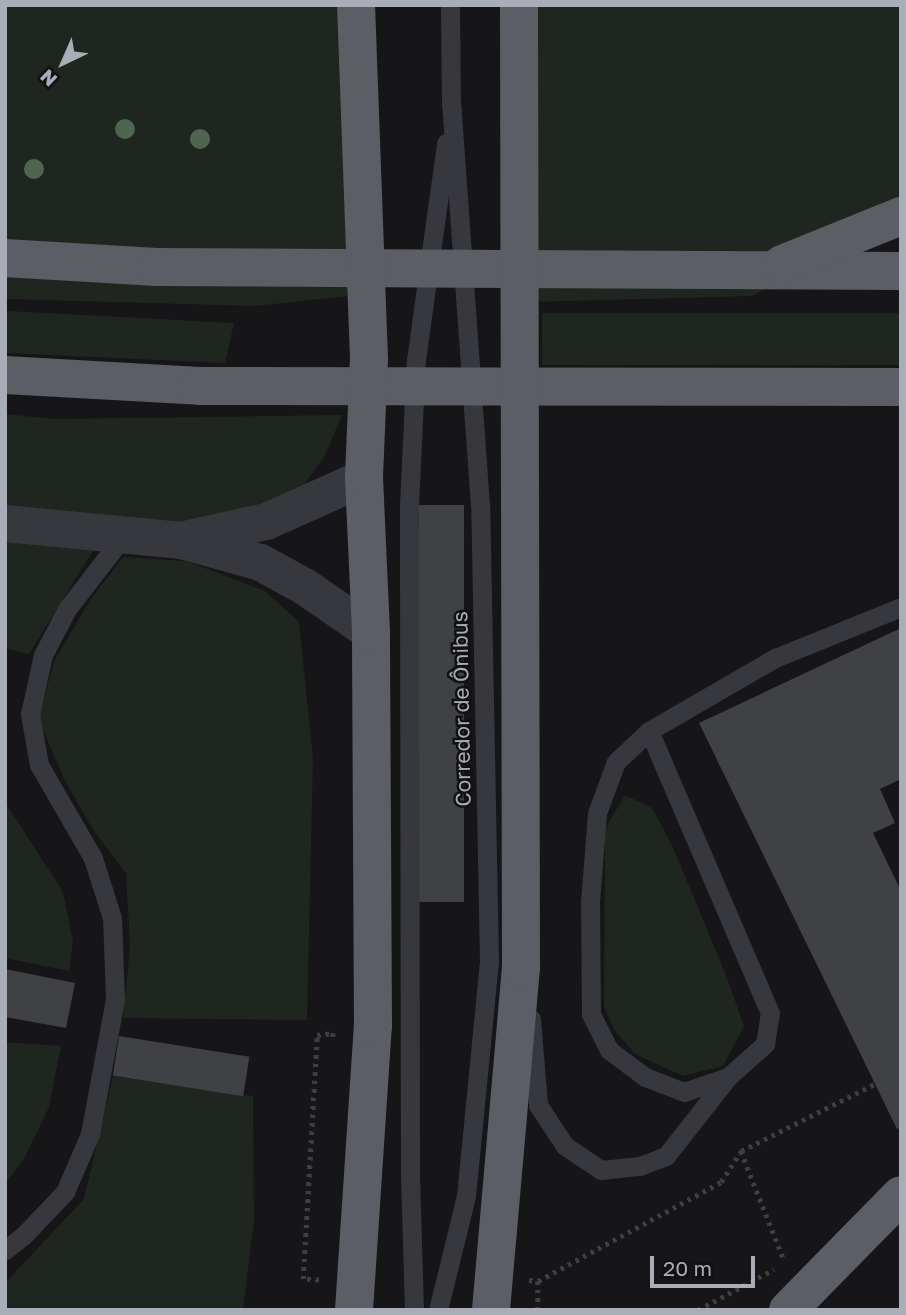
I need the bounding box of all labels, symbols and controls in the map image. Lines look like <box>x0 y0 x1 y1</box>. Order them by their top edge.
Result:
north arrow <box>28 28 98 98</box>
text: N <box>35 65 61 92</box>
street label: Corredor de Ônibus <box>447 611 475 807</box>
scale bar <box>654 1242 759 1286</box>
text: 20 m <box>663 1255 712 1281</box>

